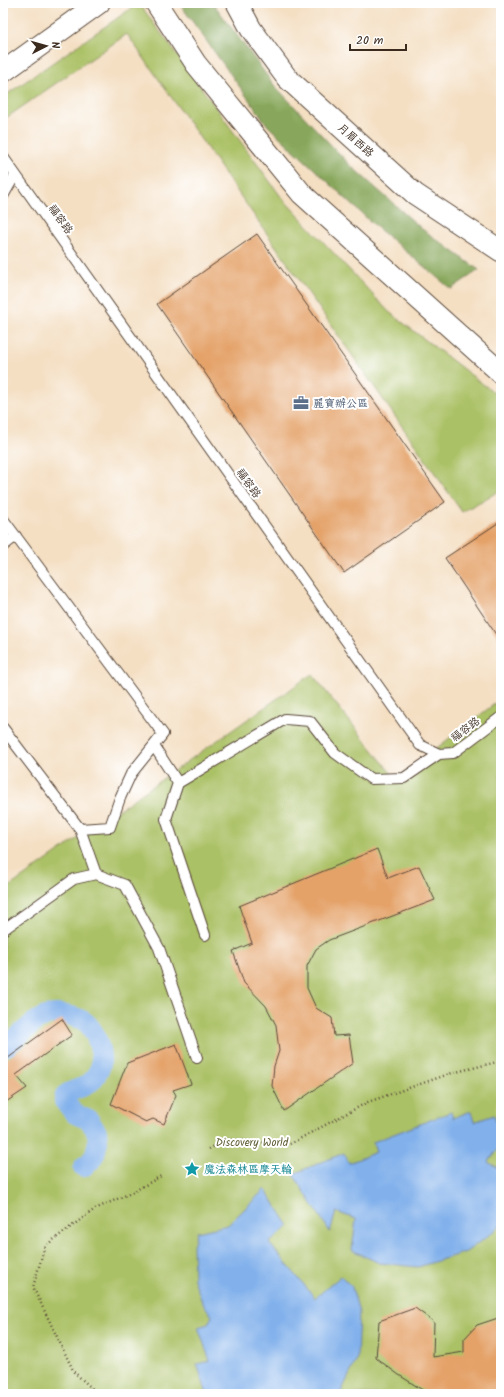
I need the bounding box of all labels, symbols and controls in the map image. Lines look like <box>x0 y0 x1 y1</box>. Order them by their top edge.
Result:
north arrow <box>26 26 66 66</box>
scale bar <box>350 26 406 52</box>
text: 20 m <box>356 31 384 50</box>
text: N <box>46 41 64 50</box>
street label: 月眉西路 <box>333 119 378 162</box>
street label: 福容路 <box>43 201 77 238</box>
office icon: 麗寶辦公區 <box>292 394 310 412</box>
place label: 麗寶辦公區 <box>313 395 368 413</box>
street label: 福容路 <box>231 465 265 502</box>
street label: 福容路 <box>447 713 484 747</box>
park label: Discovery World <box>216 1134 289 1152</box>
place icon: 魔法森林區摩天輪 <box>183 1160 201 1178</box>
place label: 魔法森林區摩天輪 <box>204 1161 292 1179</box>

